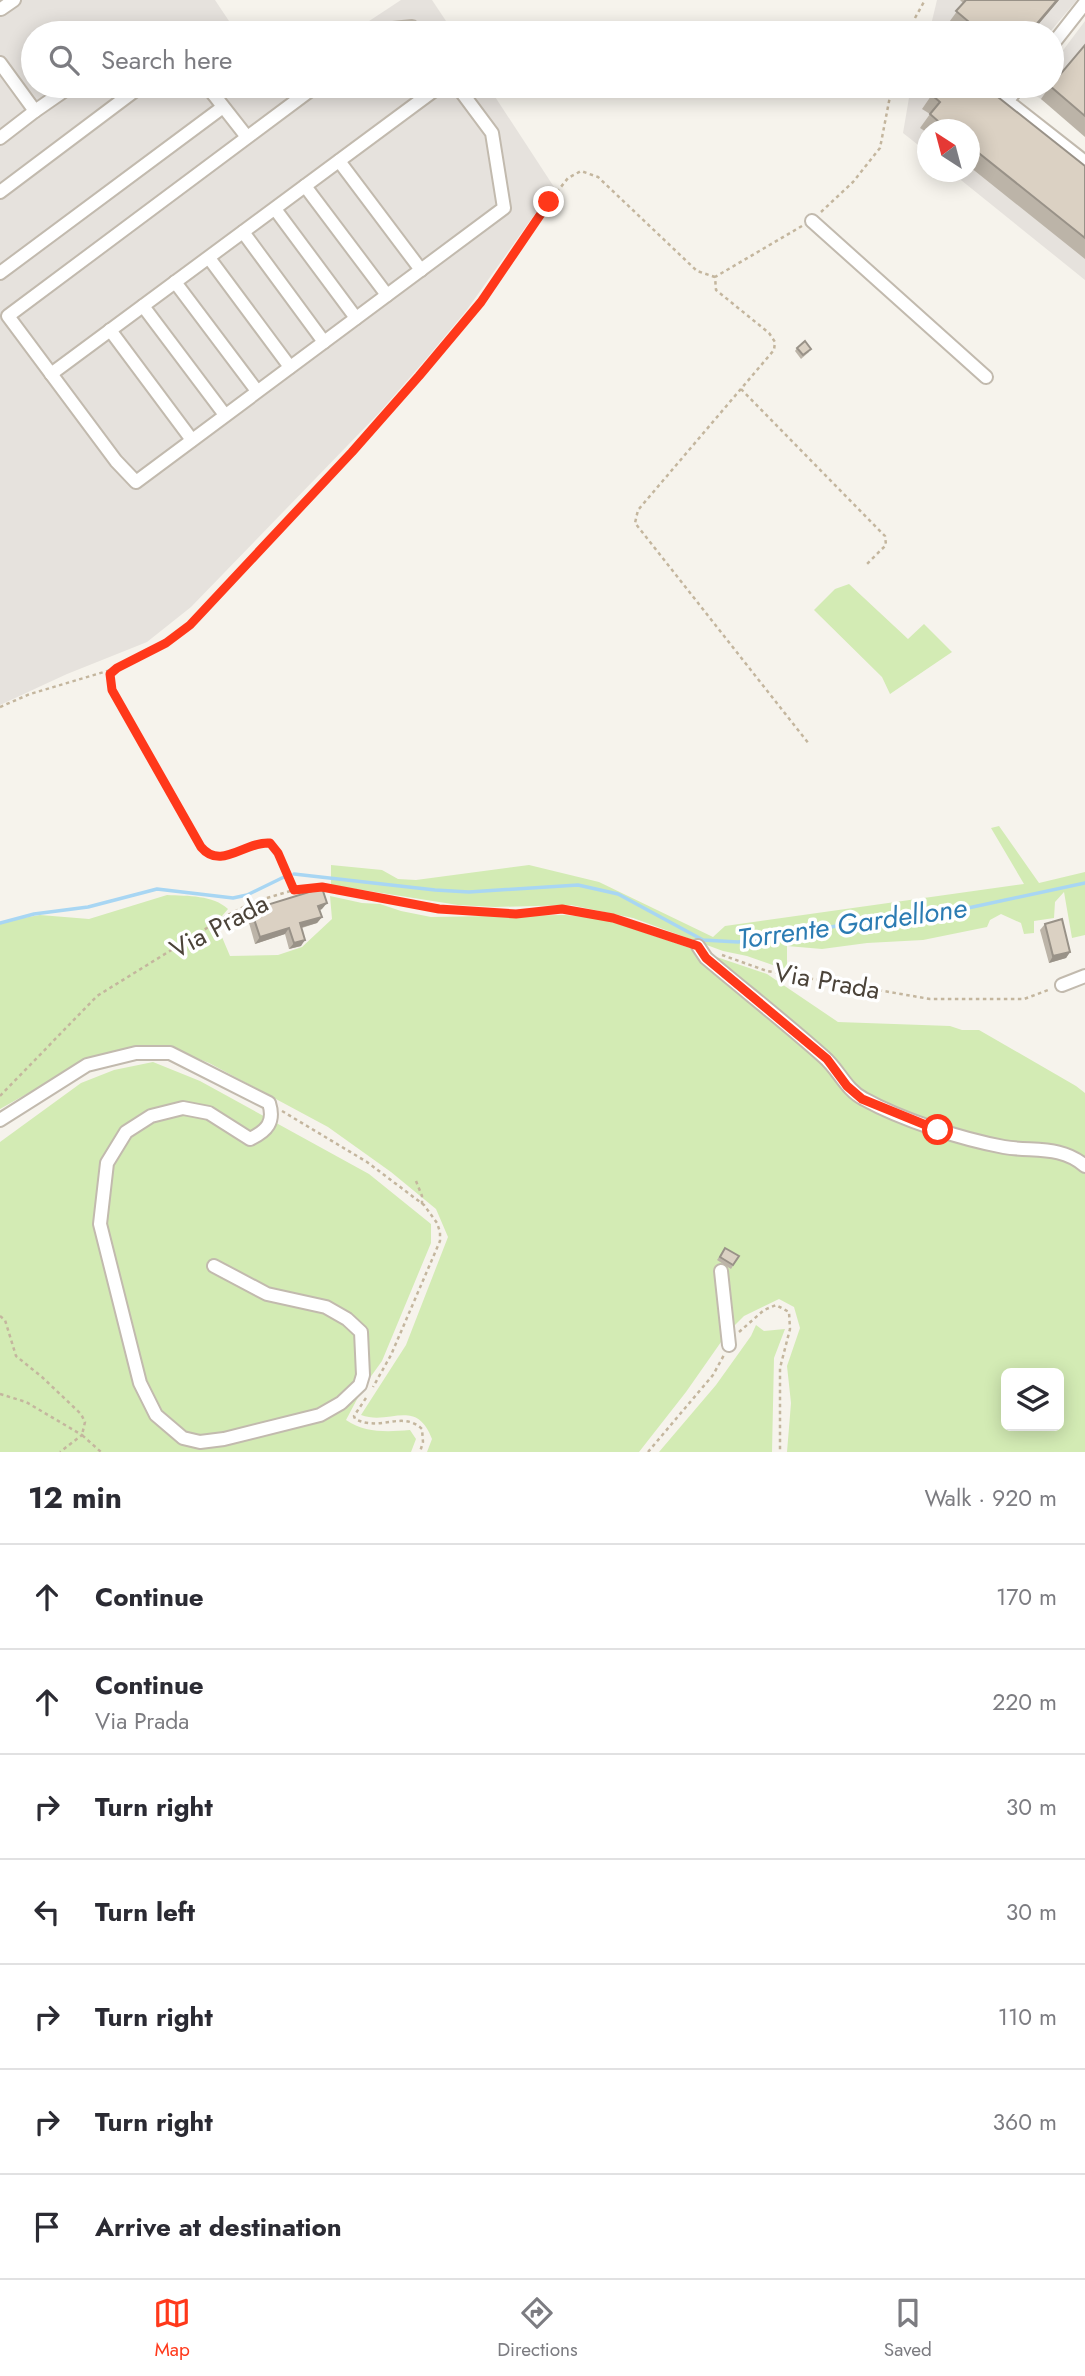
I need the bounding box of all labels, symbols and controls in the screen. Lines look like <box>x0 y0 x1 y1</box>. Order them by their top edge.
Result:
search box <box>21 21 1064 98</box>
icon: search <box>45 41 83 79</box>
text: Search here <box>101 41 233 79</box>
north arrow <box>917 119 980 182</box>
route end <box>533 186 564 217</box>
street label: Via Prada <box>163 884 275 968</box>
water label: Torrente Gardellone <box>735 887 969 960</box>
street label: Via Prada <box>771 953 883 1009</box>
route start <box>922 1114 953 1145</box>
map controls <box>1001 1368 1064 1431</box>
button: layers <box>1001 1368 1064 1431</box>
text: 12 min <box>28 1476 122 1519</box>
text: Walk · 920 m <box>924 1481 1057 1515</box>
icon: ahead <box>28 1578 66 1616</box>
text: Continue <box>95 1578 204 1616</box>
text: 170 m <box>996 1580 1057 1614</box>
text: Continue <box>95 1666 204 1704</box>
icon: ahead <box>28 1683 66 1721</box>
text: 220 m <box>992 1685 1057 1719</box>
text: Via Prada <box>95 1704 189 1738</box>
icon: right <box>28 1788 66 1826</box>
text: Turn right <box>95 1788 213 1826</box>
text: 30 m <box>1006 1790 1057 1824</box>
icon: left <box>28 1893 66 1931</box>
text: Turn left <box>95 1893 195 1931</box>
text: 30 m <box>1006 1895 1057 1929</box>
icon: right <box>28 1998 66 2036</box>
text: Turn right <box>95 1998 213 2036</box>
text: 110 m <box>998 2000 1057 2034</box>
icon: right <box>28 2103 66 2141</box>
text: Turn right <box>95 2103 213 2141</box>
text: 360 m <box>993 2105 1057 2139</box>
icon: arrive <box>28 2208 66 2246</box>
text: Arrive at destination <box>95 2208 342 2246</box>
tab: Map <box>153 2294 191 2363</box>
tab: Directions <box>497 2294 578 2363</box>
tab: Saved <box>884 2294 932 2363</box>

